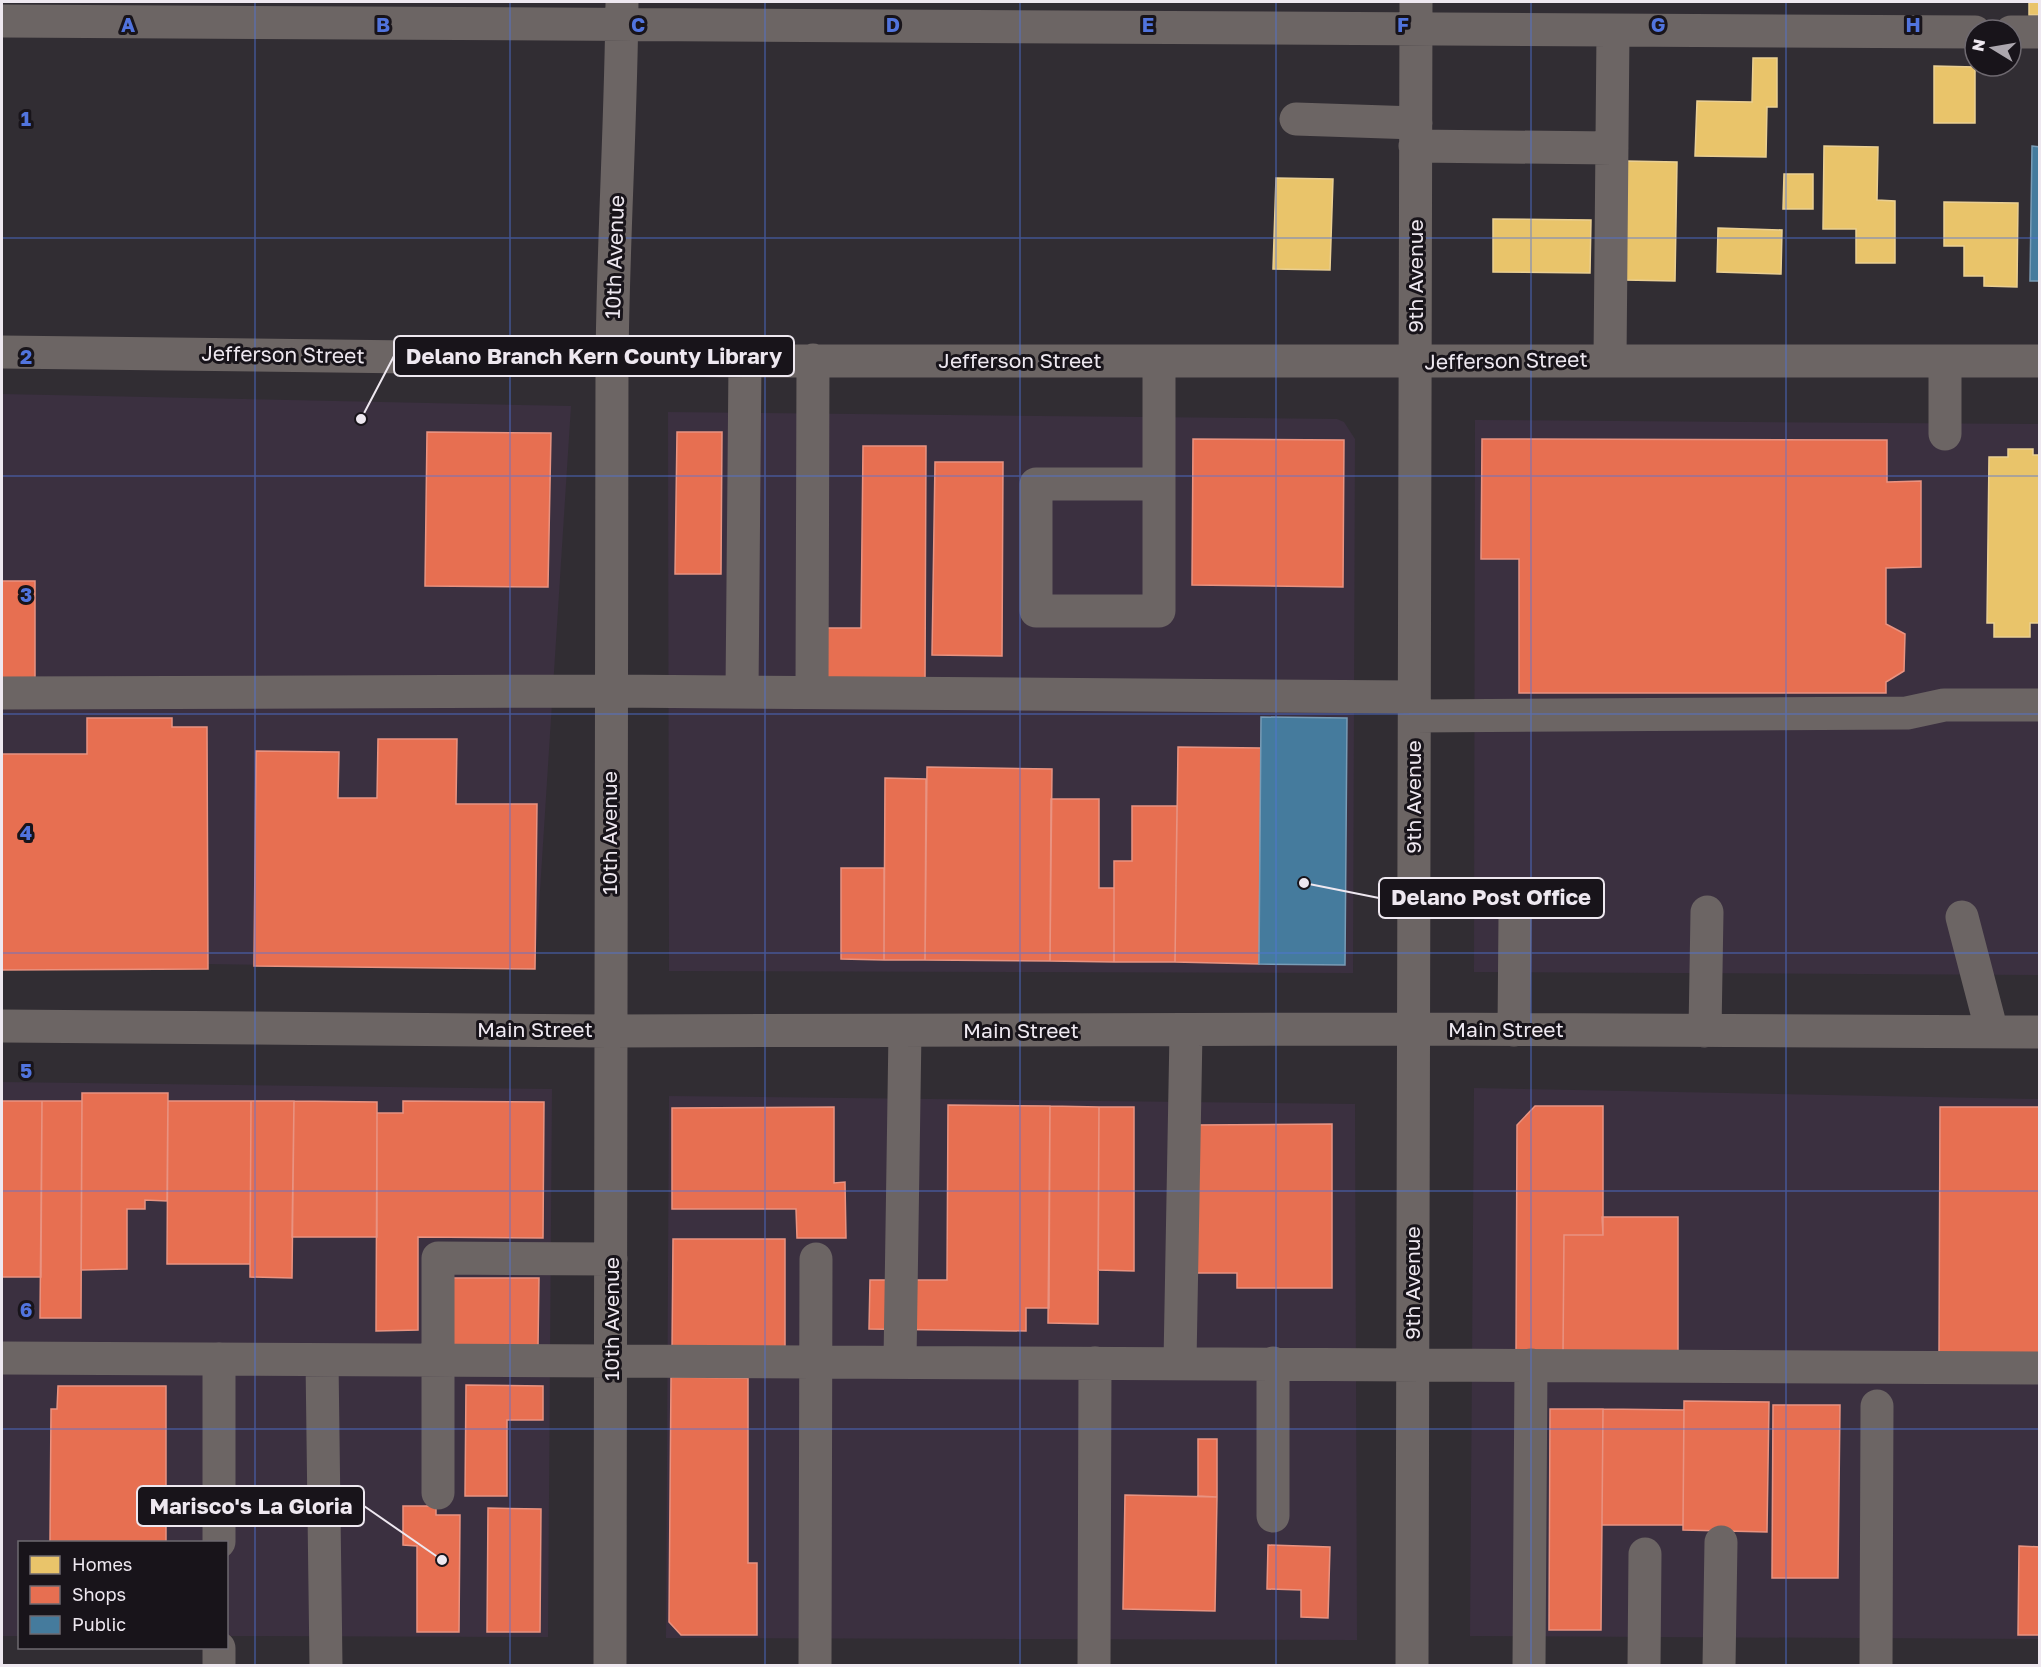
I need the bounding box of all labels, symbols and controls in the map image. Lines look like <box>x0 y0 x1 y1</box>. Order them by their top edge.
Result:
text: A <box>121 12 135 36</box>
text: B <box>376 12 390 36</box>
text: C <box>631 12 645 36</box>
text: D <box>886 12 900 36</box>
text: E <box>1142 12 1154 36</box>
text: F <box>1397 12 1409 36</box>
text: G <box>1651 12 1665 36</box>
text: H <box>1905 12 1921 36</box>
north arrow <box>1963 18 2023 78</box>
text: N <box>1967 37 1989 53</box>
text: 1 <box>21 106 31 130</box>
street label: 10th Avenue <box>599 195 629 319</box>
street label: 9th Avenue <box>1402 219 1428 333</box>
callout: Delano Branch Kern County Library <box>394 336 794 376</box>
street label: Jefferson Street <box>201 340 365 368</box>
text: Delano Branch Kern County Library <box>406 342 782 369</box>
text: 2 <box>20 344 32 368</box>
street label: Jefferson Street <box>1424 346 1588 374</box>
street label: Jefferson Street <box>938 347 1102 373</box>
text: 3 <box>20 582 32 606</box>
street label: 9th Avenue <box>1400 740 1426 854</box>
street label: 10th Avenue <box>596 771 622 895</box>
text: 4 <box>20 820 32 844</box>
callout: Delano Post Office <box>1379 878 1604 918</box>
text: Delano Post Office <box>1391 883 1591 910</box>
street label: Main Street <box>477 1016 593 1042</box>
street label: Main Street <box>1448 1016 1564 1042</box>
street label: Main Street <box>963 1017 1079 1043</box>
text: 5 <box>20 1058 32 1082</box>
street label: 9th Avenue <box>1399 1226 1425 1340</box>
street label: 10th Avenue <box>598 1257 624 1381</box>
text: 6 <box>20 1297 32 1321</box>
callout: Marisco's La Gloria <box>137 1486 364 1526</box>
text: Marisco's La Gloria <box>149 1492 353 1519</box>
legend <box>18 1541 228 1649</box>
text: Homes <box>72 1553 132 1575</box>
text: Shops <box>72 1583 126 1605</box>
text: Public <box>72 1613 126 1635</box>

